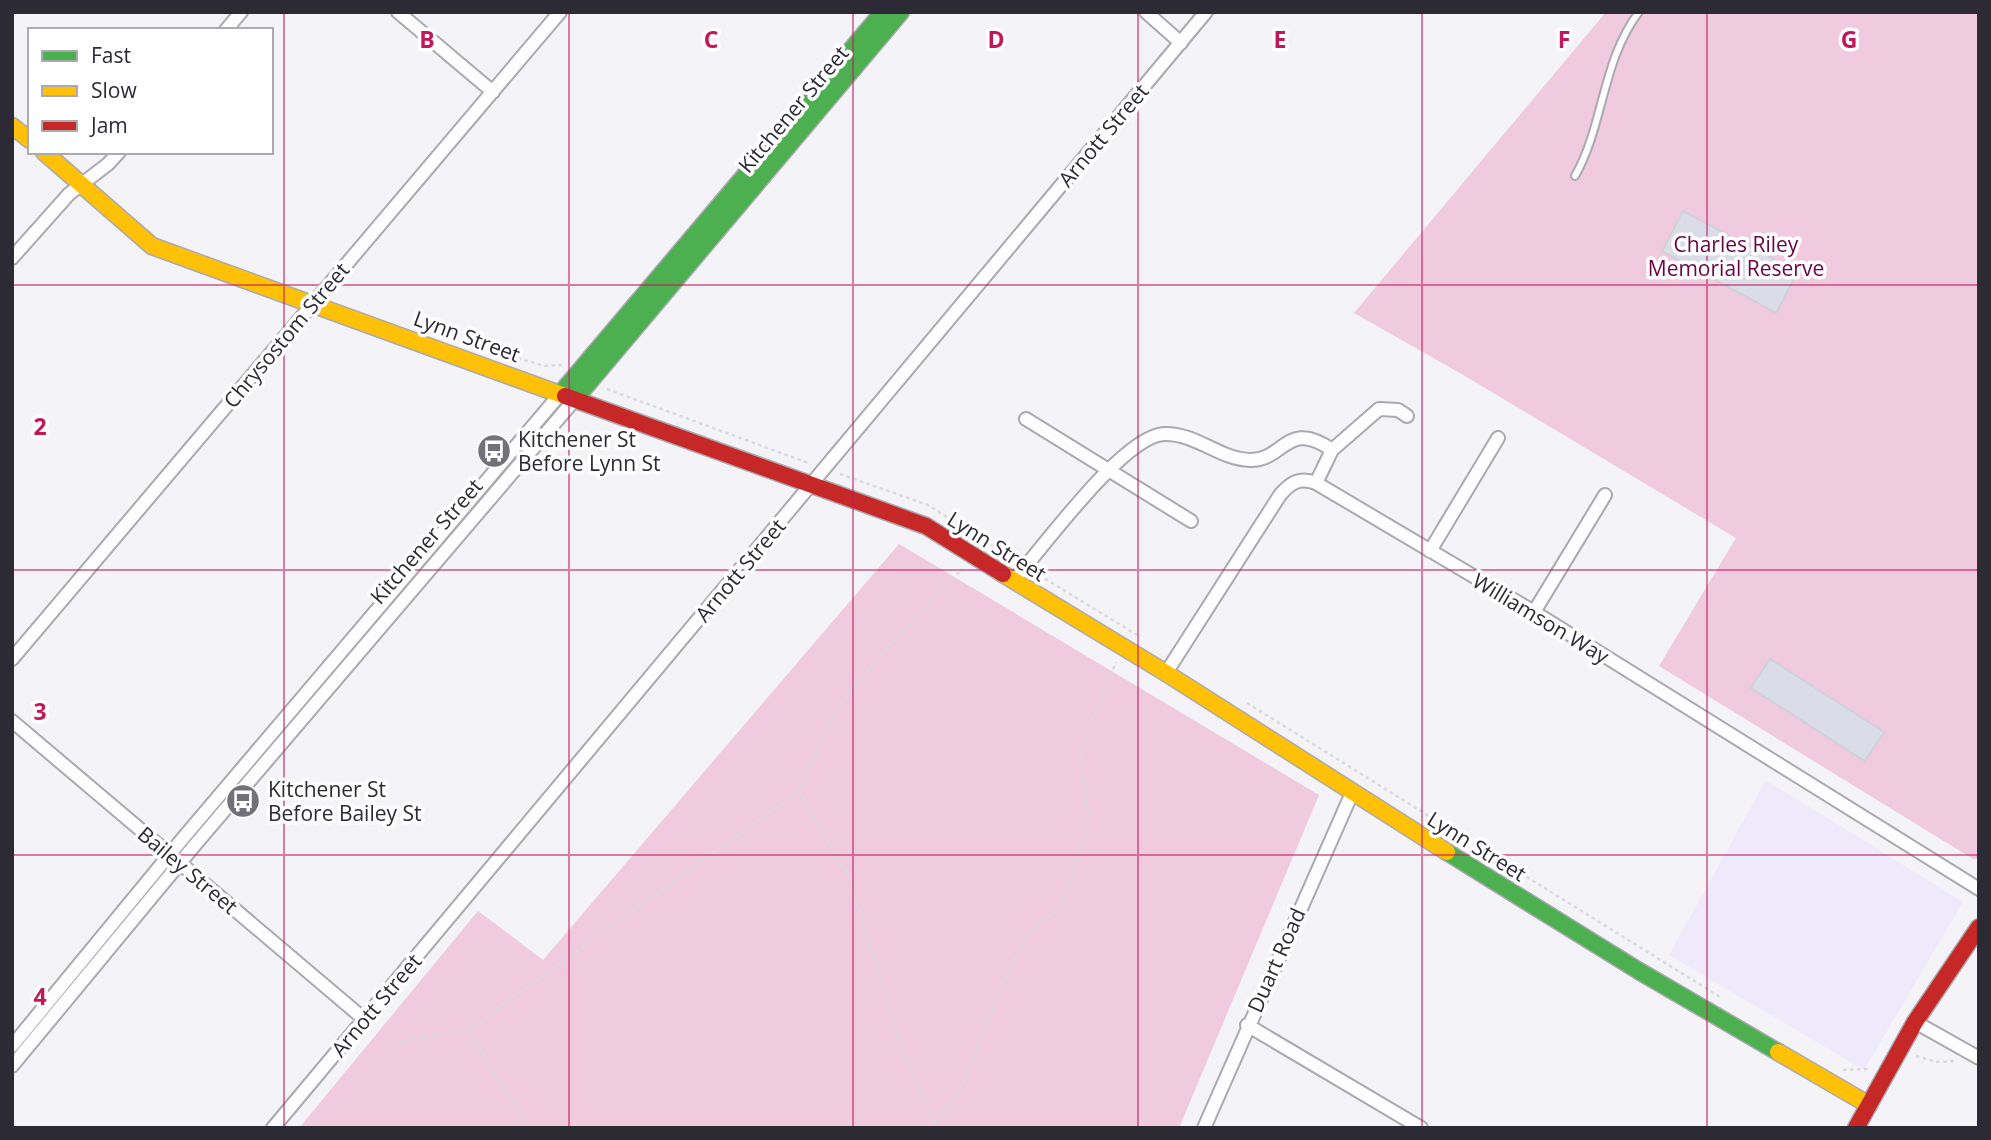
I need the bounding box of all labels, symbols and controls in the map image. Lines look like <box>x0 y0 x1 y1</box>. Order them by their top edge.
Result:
text: B <box>419 23 435 55</box>
text: C <box>704 23 718 55</box>
text: D <box>987 23 1005 55</box>
text: E <box>1274 23 1286 55</box>
text: F <box>1558 23 1570 55</box>
text: G <box>1841 23 1857 55</box>
legend <box>28 28 273 154</box>
street label: Kitchener Street <box>732 40 854 178</box>
text: Fast <box>91 41 131 69</box>
text: Slow <box>91 76 137 104</box>
street label: Arnott Street <box>1052 78 1154 192</box>
text: Jam <box>89 111 128 139</box>
park label: Charles Riley Memorial Reserve <box>1648 230 1824 282</box>
street label: Chrysostom Street <box>217 256 355 414</box>
street label: Lynn Street <box>410 304 524 368</box>
text: 2 <box>33 410 47 442</box>
place label: Kitchener St Before Lynn St <box>518 425 661 477</box>
bus stop icon: Kitchener St Before Lynn St <box>475 432 513 470</box>
street label: Kitchener Street <box>364 472 488 610</box>
street label: Lynn Street <box>942 505 1052 587</box>
street label: Arnott Street <box>689 513 791 627</box>
street label: Williamson Way <box>1468 566 1615 670</box>
text: 3 <box>33 695 47 727</box>
place label: Kitchener St Before Bailey St <box>268 775 422 827</box>
bus stop icon: Kitchener St Before Bailey St <box>224 782 262 820</box>
street label: Lynn Street <box>1422 805 1532 887</box>
street label: Bailey Street <box>132 820 244 920</box>
street label: Duart Road <box>1241 903 1311 1017</box>
street label: Arnott Street <box>325 948 427 1062</box>
text: 4 <box>33 980 47 1012</box>

